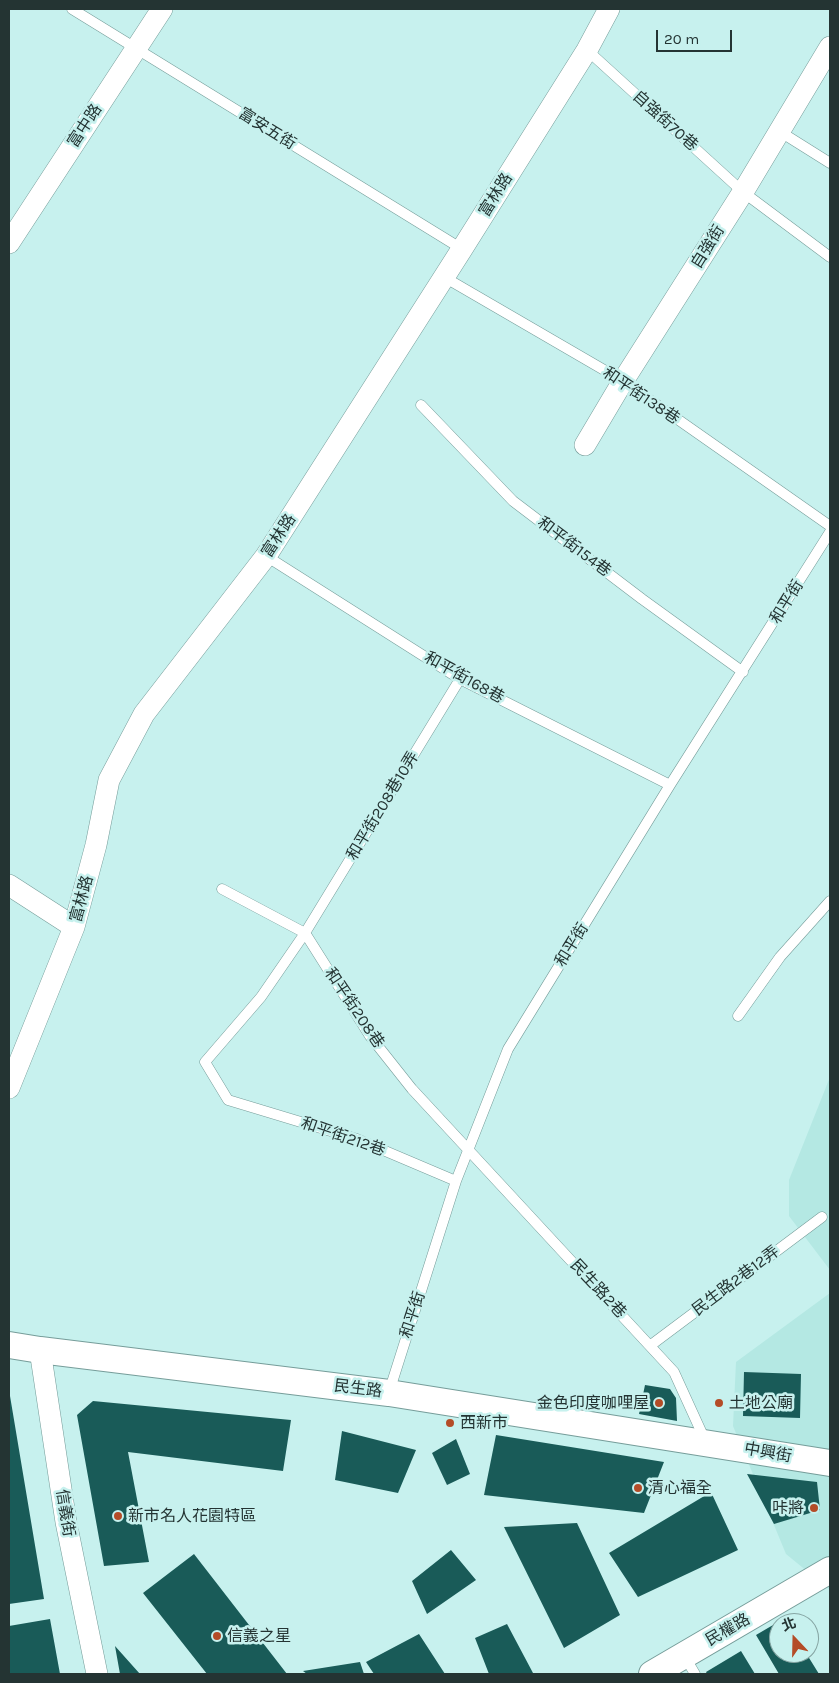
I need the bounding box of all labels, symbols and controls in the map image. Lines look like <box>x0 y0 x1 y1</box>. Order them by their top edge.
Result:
scale bar <box>659 20 735 52</box>
text: 20 m <box>664 30 699 48</box>
street label: 自強街70巷 <box>628 87 702 155</box>
street label: 富中路 <box>64 101 106 151</box>
street label: 富安五街 <box>235 104 299 154</box>
street label: 富林路 <box>475 170 517 220</box>
street label: 自強街 <box>687 222 729 272</box>
street label: 和平街138巷 <box>599 363 683 429</box>
street label: 富林路 <box>258 511 300 561</box>
street label: 和平街154巷 <box>533 513 615 581</box>
street label: 和平街 <box>766 577 808 627</box>
street label: 和平街168巷 <box>421 648 507 708</box>
street label: 和平街208巷10弄 <box>343 748 423 864</box>
street label: 富林路 <box>67 873 97 925</box>
street label: 和平街 <box>551 920 593 970</box>
street label: 和平街208巷 <box>320 964 388 1052</box>
street label: 和平街212巷 <box>298 1114 388 1160</box>
street label: 民生路2巷12弄 <box>689 1242 783 1320</box>
street label: 民生路2巷 <box>566 1256 630 1322</box>
street label: 和平街 <box>396 1289 430 1341</box>
street label: 民生路 <box>333 1377 383 1401</box>
place label: 金色印度咖哩屋 <box>537 1393 649 1413</box>
place label: 土地公廟 <box>729 1393 793 1413</box>
marker: 金色印度咖哩屋 <box>653 1397 665 1409</box>
marker: 土地公廟 <box>713 1397 725 1409</box>
place label: 西新市 <box>460 1413 508 1433</box>
marker: 西新市 <box>444 1417 456 1429</box>
street label: 中興街 <box>743 1439 793 1467</box>
place label: 清心福全 <box>648 1478 712 1498</box>
marker: 清心福全 <box>632 1482 644 1494</box>
street label: 信義街 <box>52 1488 78 1538</box>
place label: 咔將 <box>772 1498 804 1518</box>
marker: 咔將 <box>808 1502 820 1514</box>
place label: 新市名人花園特區 <box>128 1506 256 1526</box>
marker: 新市名人花園特區 <box>112 1510 124 1522</box>
street label: 民權路 <box>702 1610 754 1650</box>
north arrow <box>769 1613 819 1663</box>
text: 北 <box>779 1614 798 1635</box>
place label: 信義之星 <box>227 1626 291 1646</box>
marker: 信義之星 <box>211 1630 223 1642</box>

